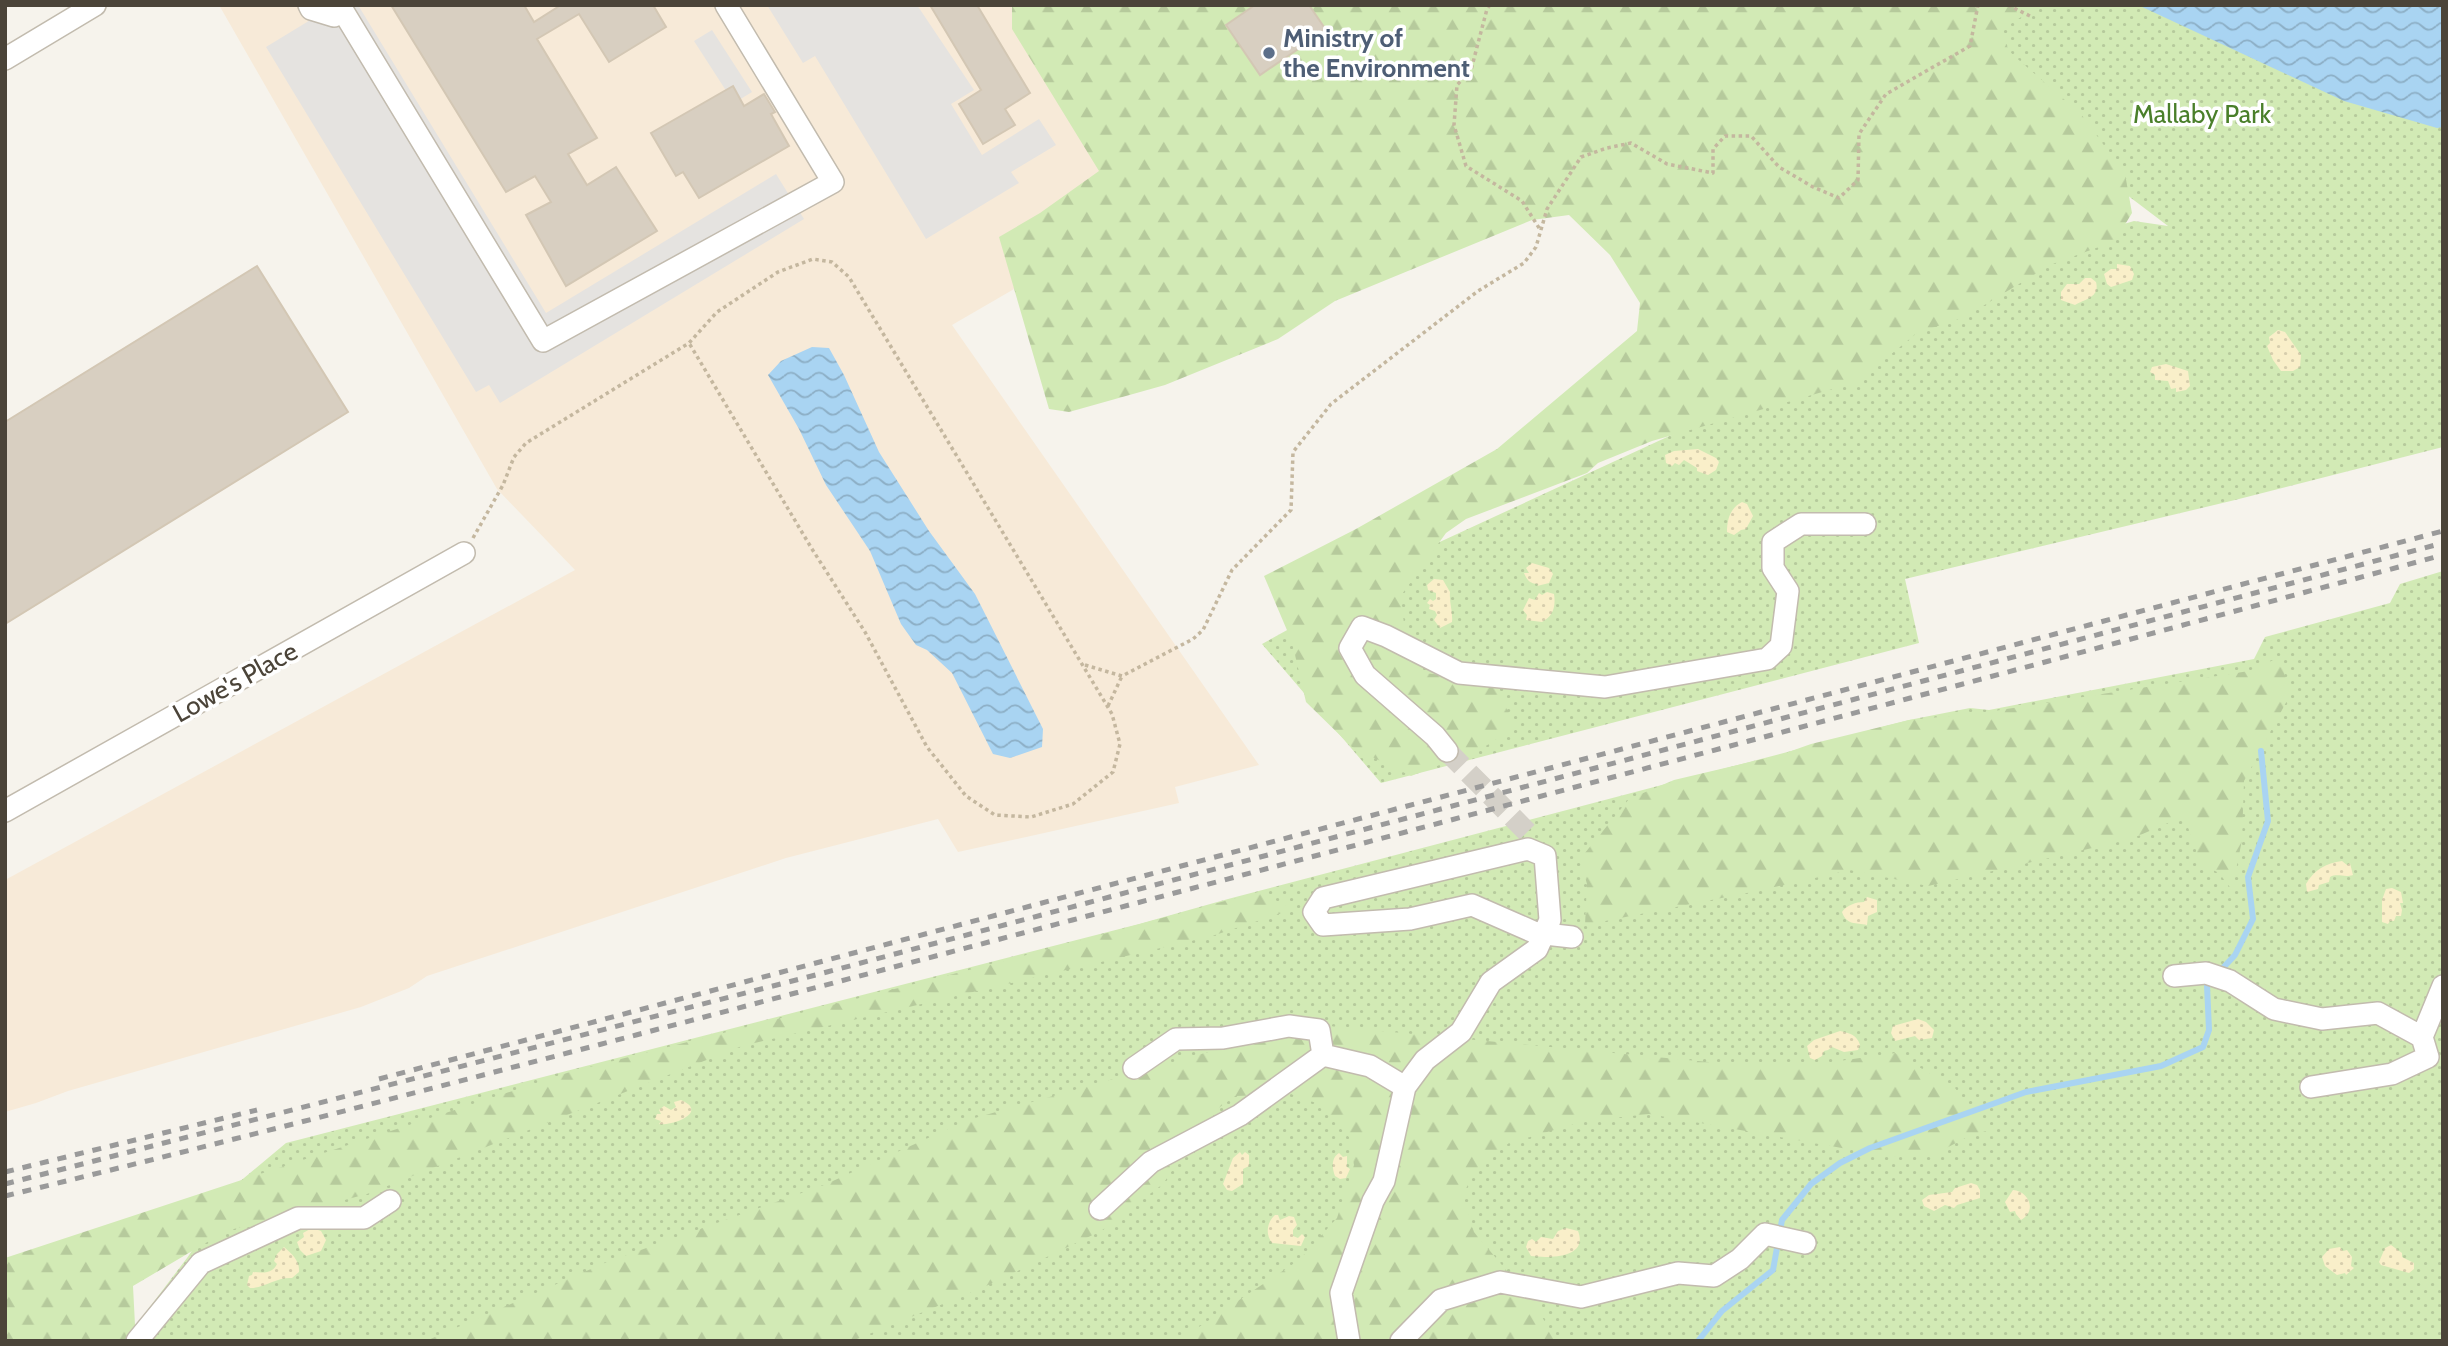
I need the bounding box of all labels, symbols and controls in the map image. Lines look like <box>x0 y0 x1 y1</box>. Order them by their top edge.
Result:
place label: Ministry of the Environment <box>1283 22 1470 84</box>
marker: Ministry of the Environment <box>1261 45 1277 61</box>
park label: Mallaby Park <box>2133 98 2271 130</box>
street label: Lowe's Place <box>167 635 303 729</box>

